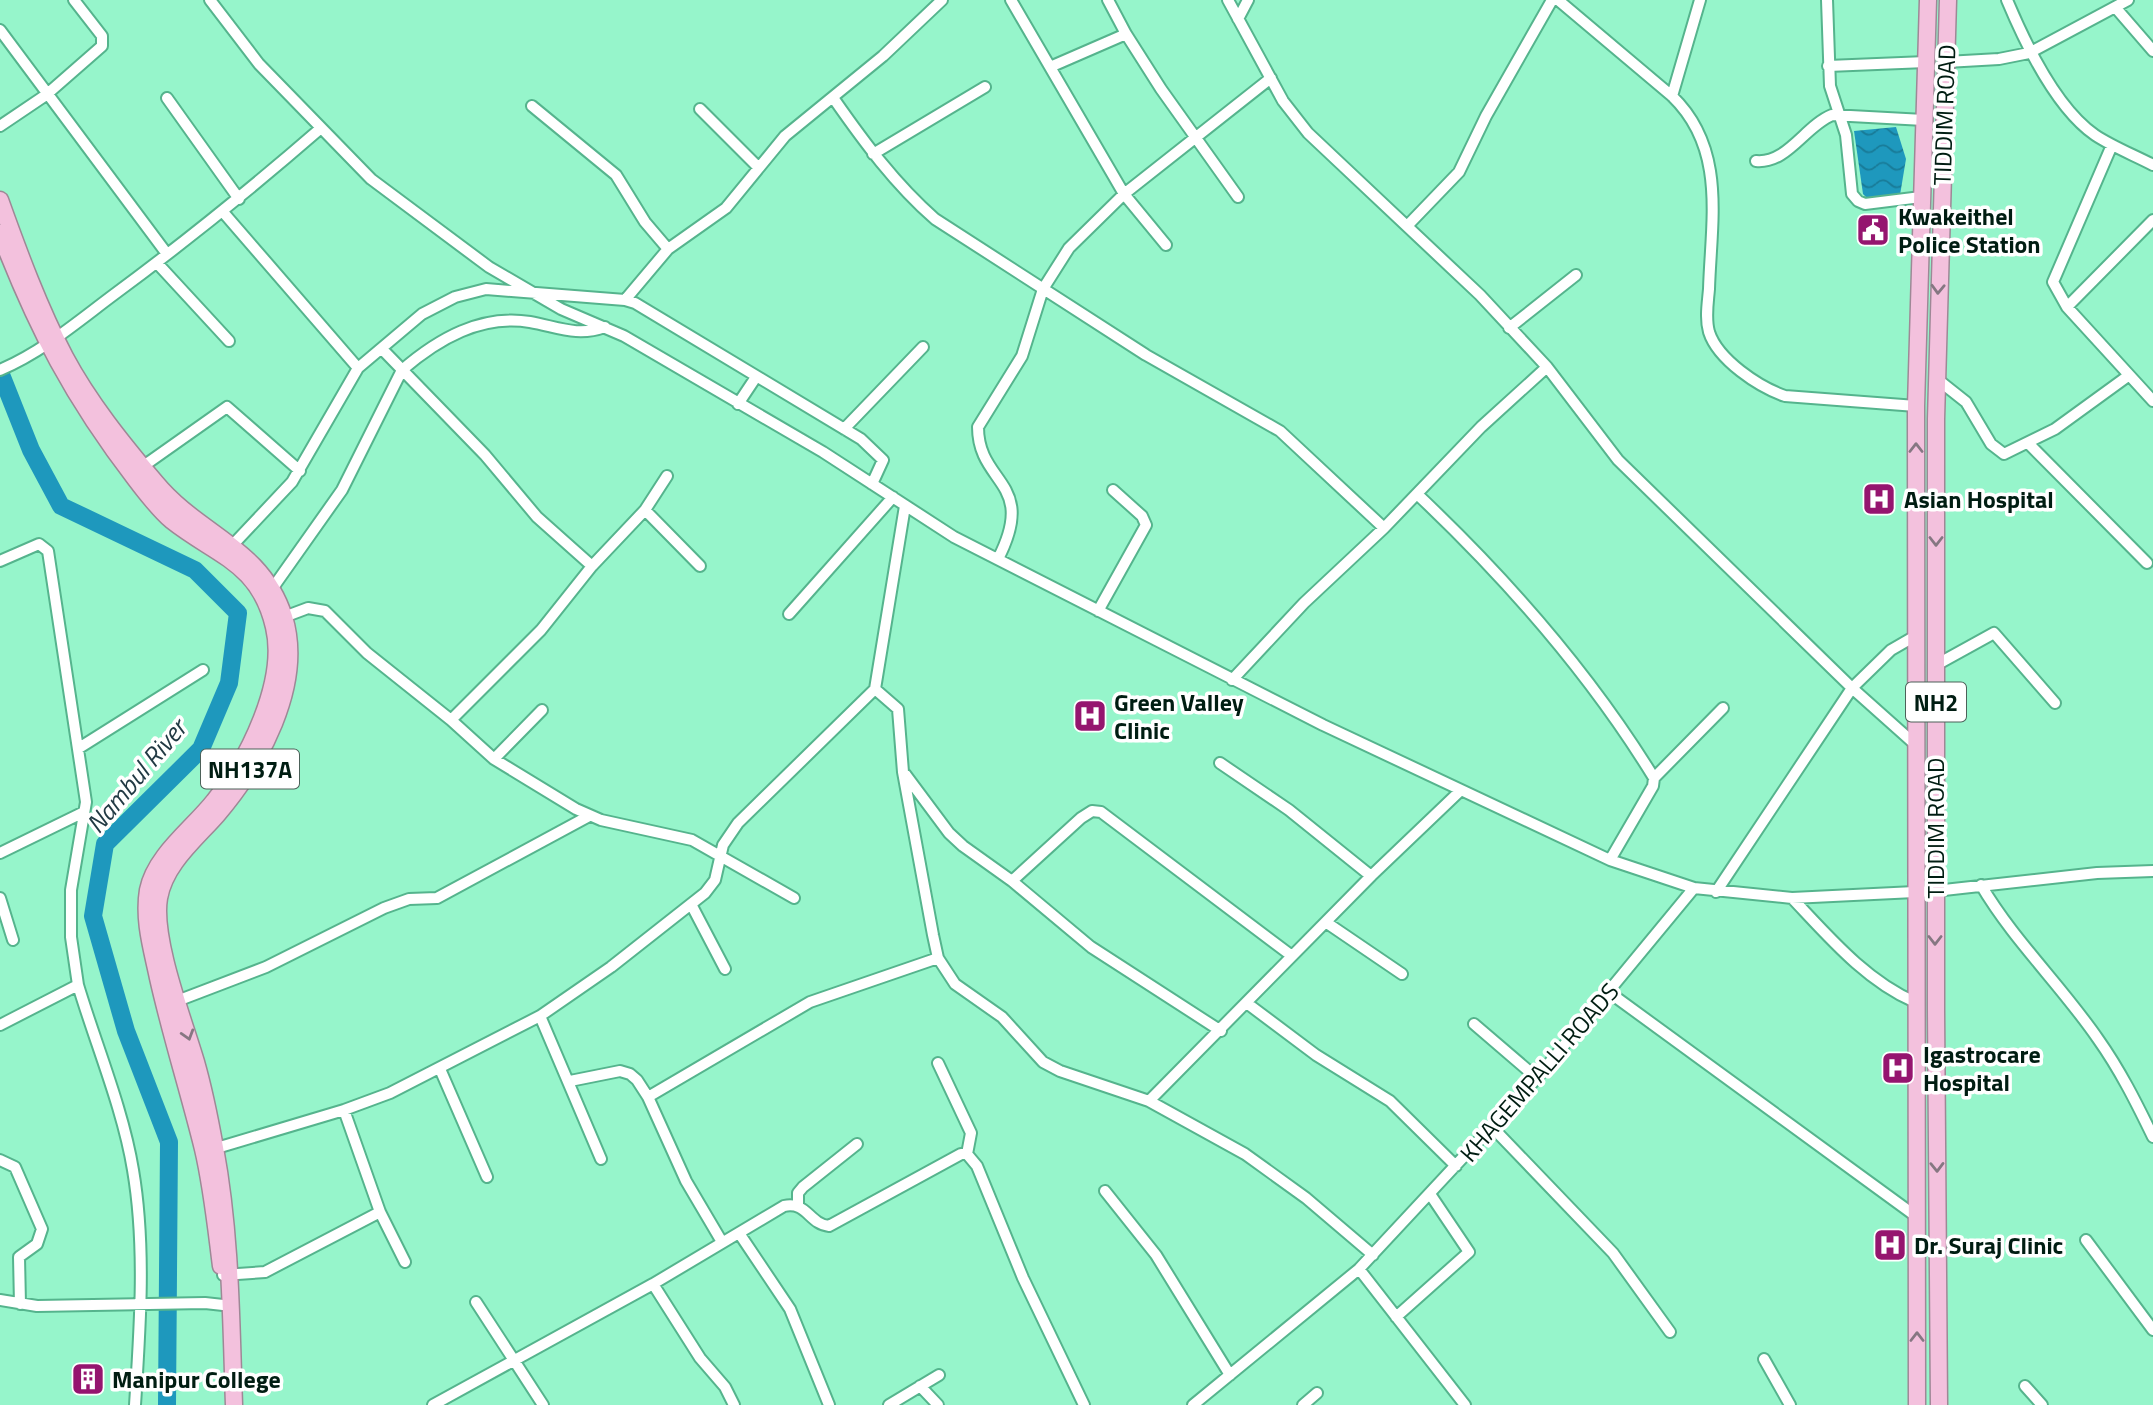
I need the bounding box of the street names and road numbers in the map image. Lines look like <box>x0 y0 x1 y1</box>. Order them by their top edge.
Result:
street label: TIDDIM ROAD <box>1924 44 1964 186</box>
road number: NH2 <box>1906 682 1966 722</box>
road number: NH137A <box>201 750 299 789</box>
street label: TIDDIM ROAD <box>1917 758 1953 898</box>
street label: KHAGEMPALLI ROADS <box>1451 974 1627 1170</box>

